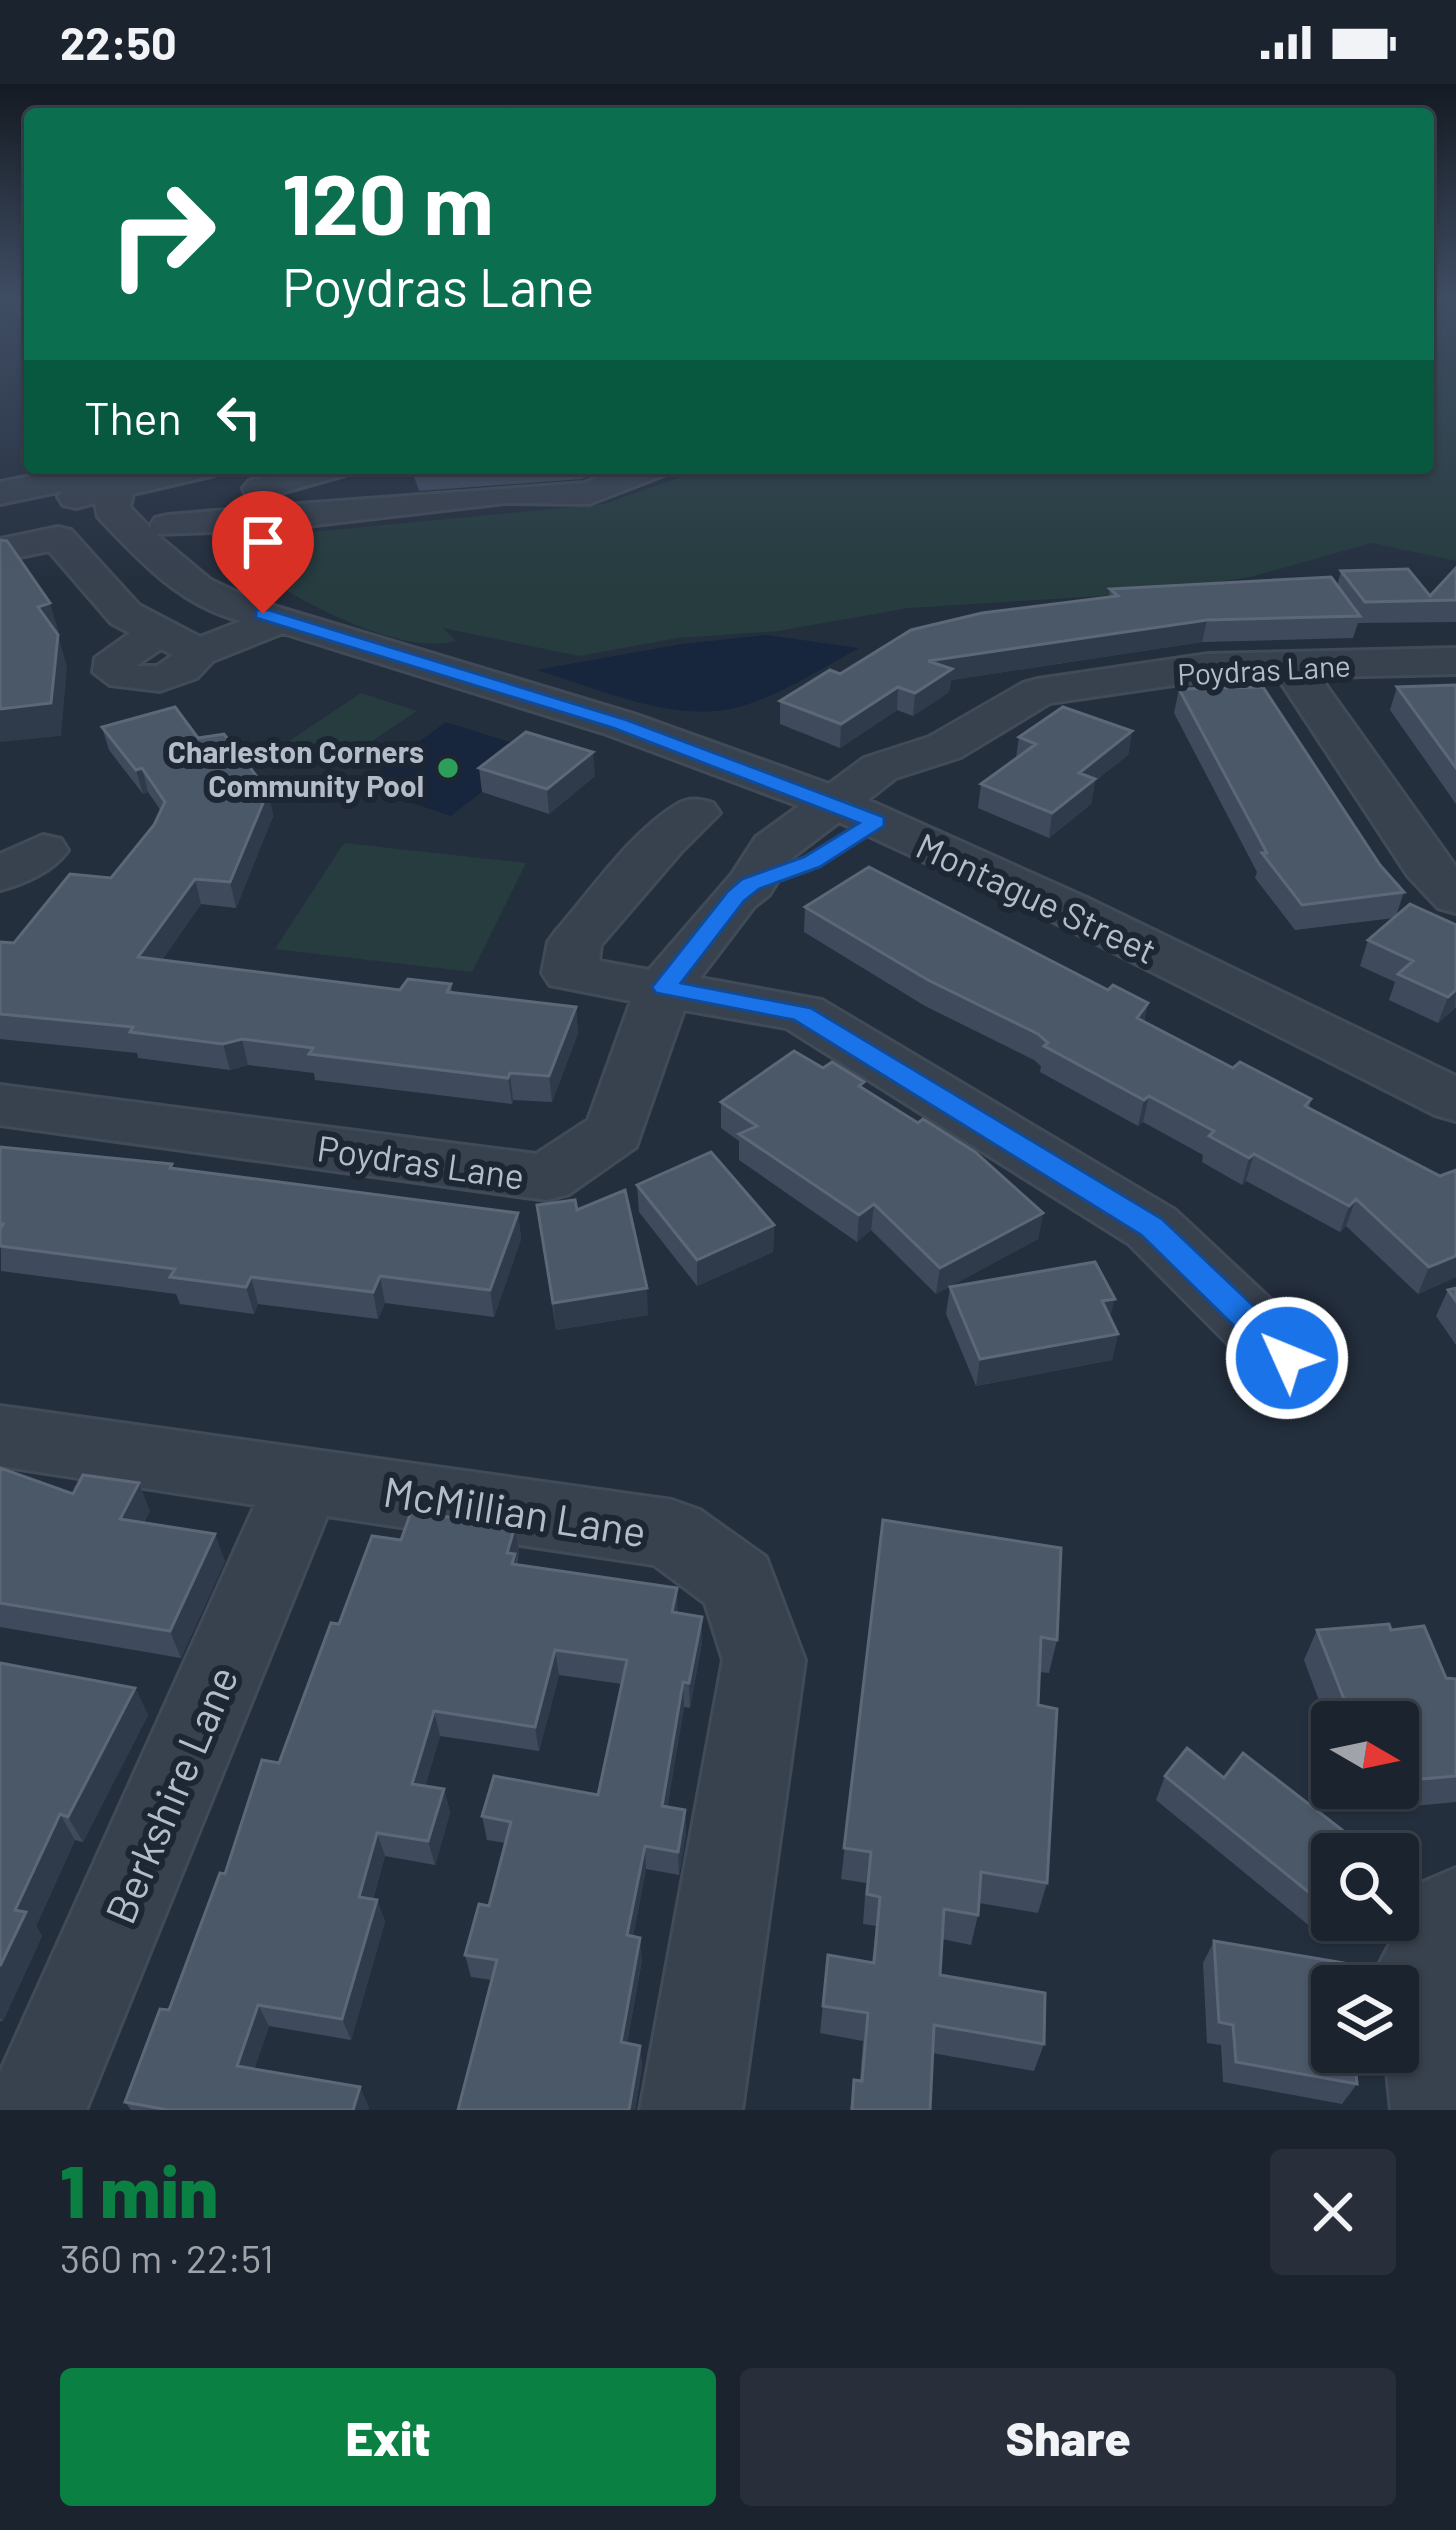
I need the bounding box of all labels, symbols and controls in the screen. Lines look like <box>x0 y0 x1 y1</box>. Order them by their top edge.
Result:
text: 22:50 <box>60 15 177 69</box>
text: 120 m <box>282 151 494 252</box>
icon: right <box>84 156 240 312</box>
text: Poydras Lane <box>282 253 595 318</box>
icon: left <box>206 384 272 450</box>
text: Then <box>84 390 182 444</box>
pin <box>212 491 314 614</box>
icon: arrive <box>230 509 296 575</box>
street label: Poydras Lane <box>1176 646 1352 692</box>
place label: Charleston Corners Community Pool <box>168 733 424 803</box>
marker: Charleston Corners Community Pool <box>435 755 461 781</box>
street label: Montague Street <box>910 823 1164 971</box>
street label: Poydras Lane <box>315 1125 527 1197</box>
position arrow <box>1224 1295 1350 1421</box>
street label: McMillian Lane <box>380 1465 650 1555</box>
street label: Berkshire Lane <box>93 1658 247 1930</box>
north arrow <box>1311 1701 1419 1809</box>
map controls <box>1311 1701 1419 2073</box>
button: search <box>1311 1833 1419 1941</box>
button: layers <box>1311 1965 1419 2073</box>
text: 1 min <box>60 2146 218 2232</box>
button: close <box>1270 2149 1396 2275</box>
text: 360 m · 22:51 <box>60 2234 274 2281</box>
button: Exit <box>60 2368 716 2506</box>
button: Share <box>740 2368 1396 2506</box>

